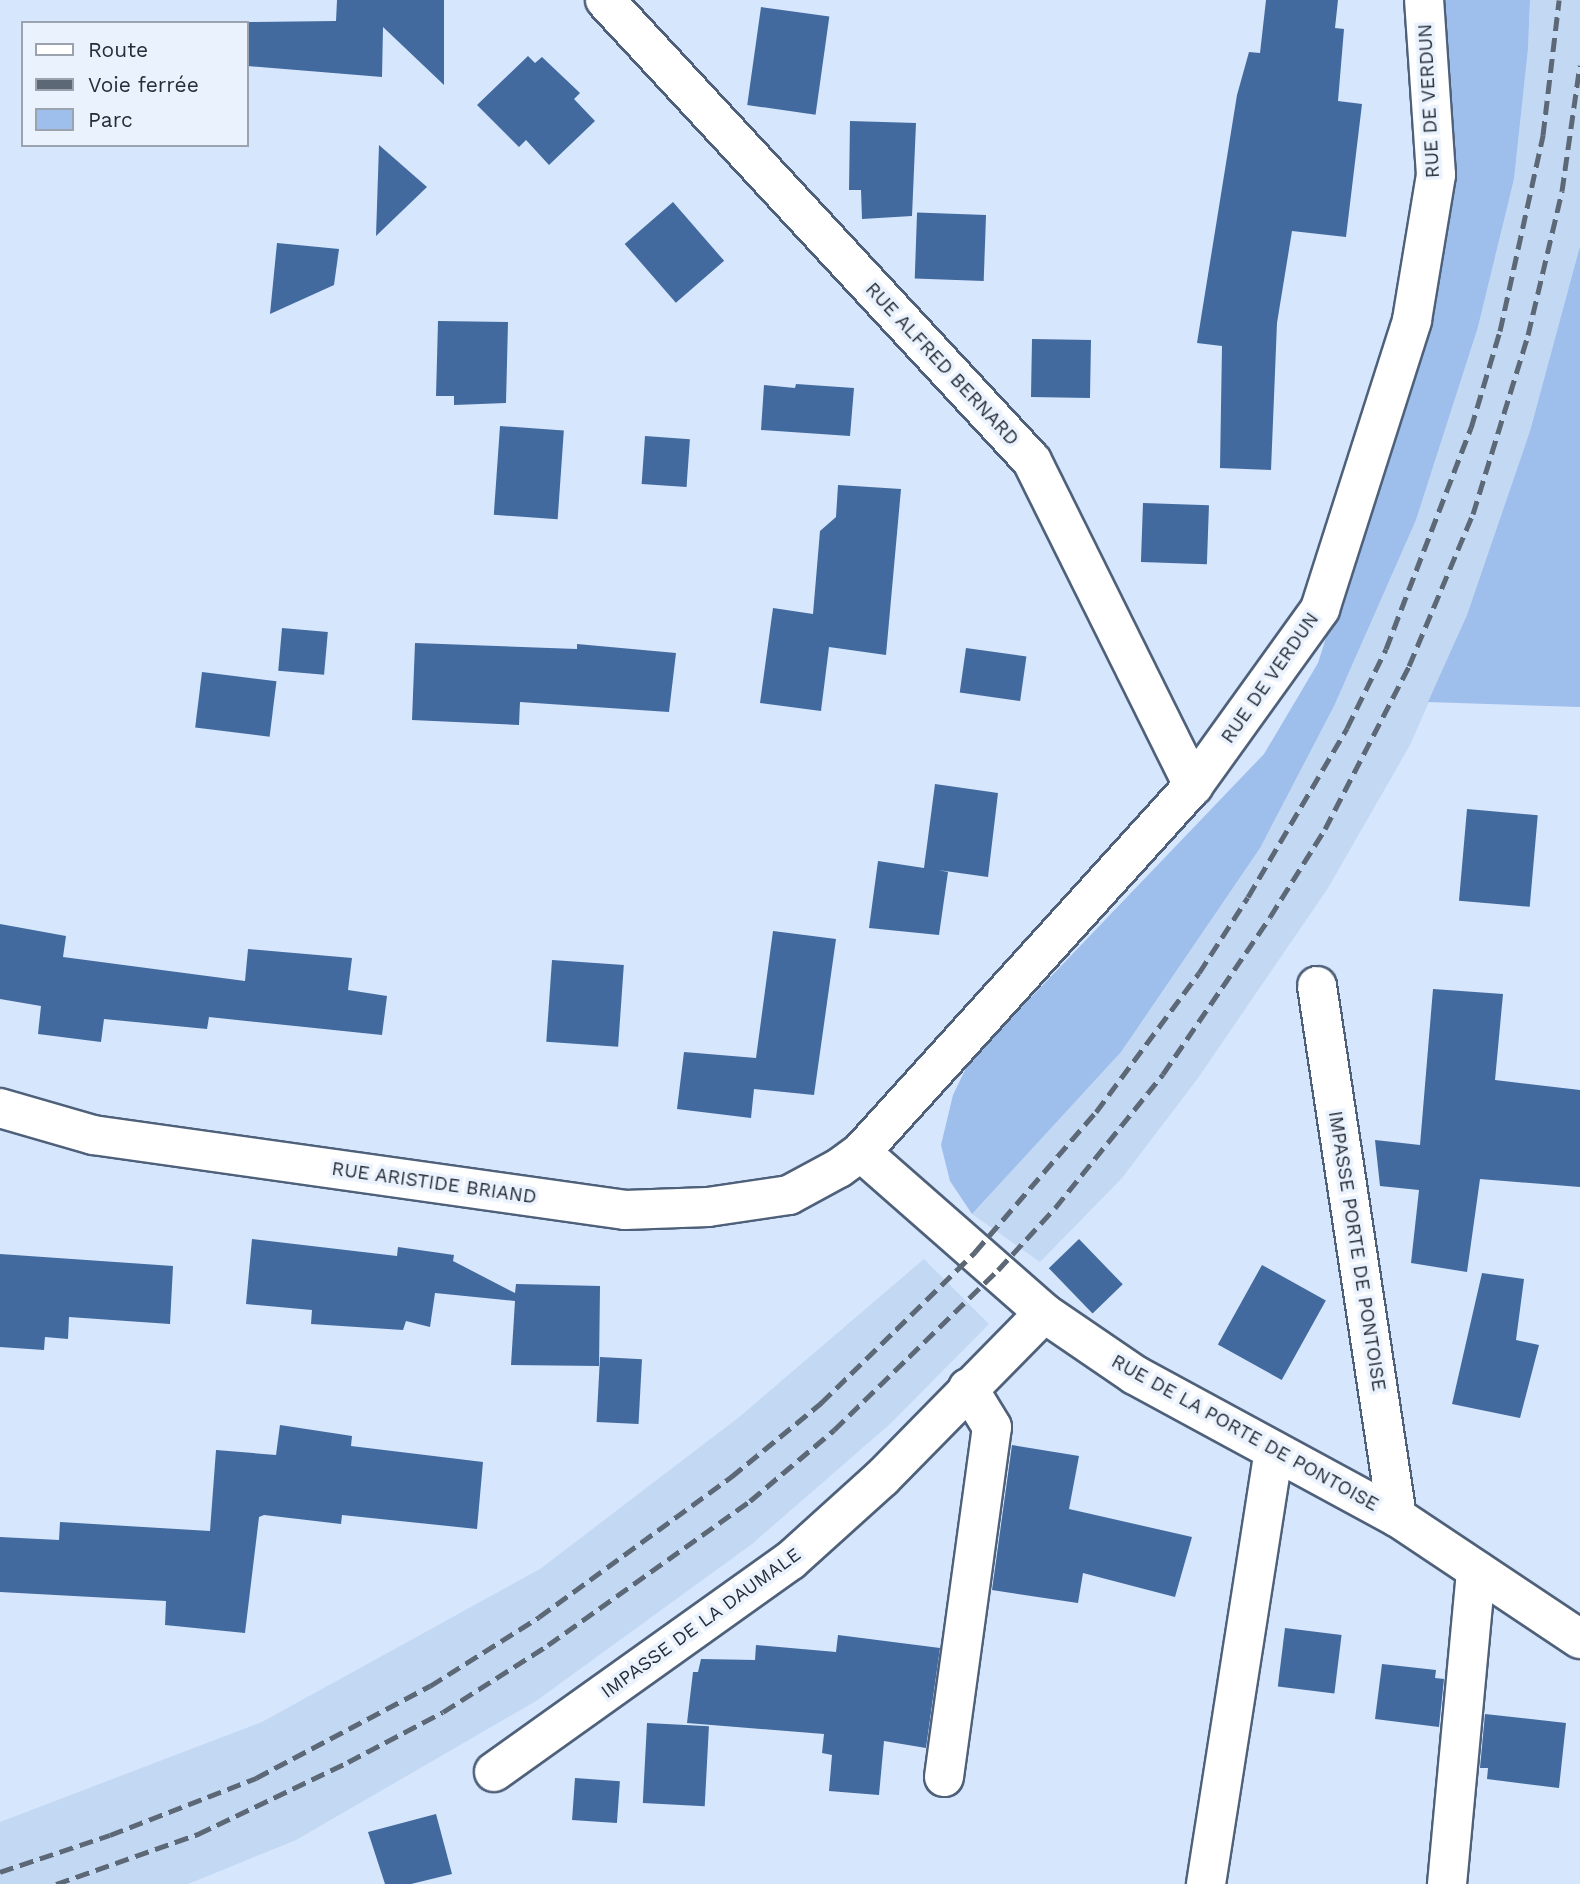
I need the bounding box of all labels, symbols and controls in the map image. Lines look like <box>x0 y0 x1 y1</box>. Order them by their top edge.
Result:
legend <box>21 21 248 147</box>
street label: RUE DE VERDUN <box>1414 23 1444 179</box>
text: Route <box>88 37 148 62</box>
text: Voie ferrée <box>88 72 199 97</box>
text: Parc <box>88 107 133 132</box>
street label: RUE ALFRED BERNARD <box>860 278 1024 450</box>
street label: RUE DE VERDUN <box>1216 608 1324 748</box>
street label: IMPASSE PORTE DE PONTOISE <box>1324 1109 1390 1393</box>
street label: RUE ARISTIDE BRIAND <box>330 1157 538 1209</box>
street label: RUE DE LA PORTE DE PONTOISE <box>1107 1350 1383 1516</box>
street label: IMPASSE DE LA DAUMALE <box>597 1543 805 1703</box>

